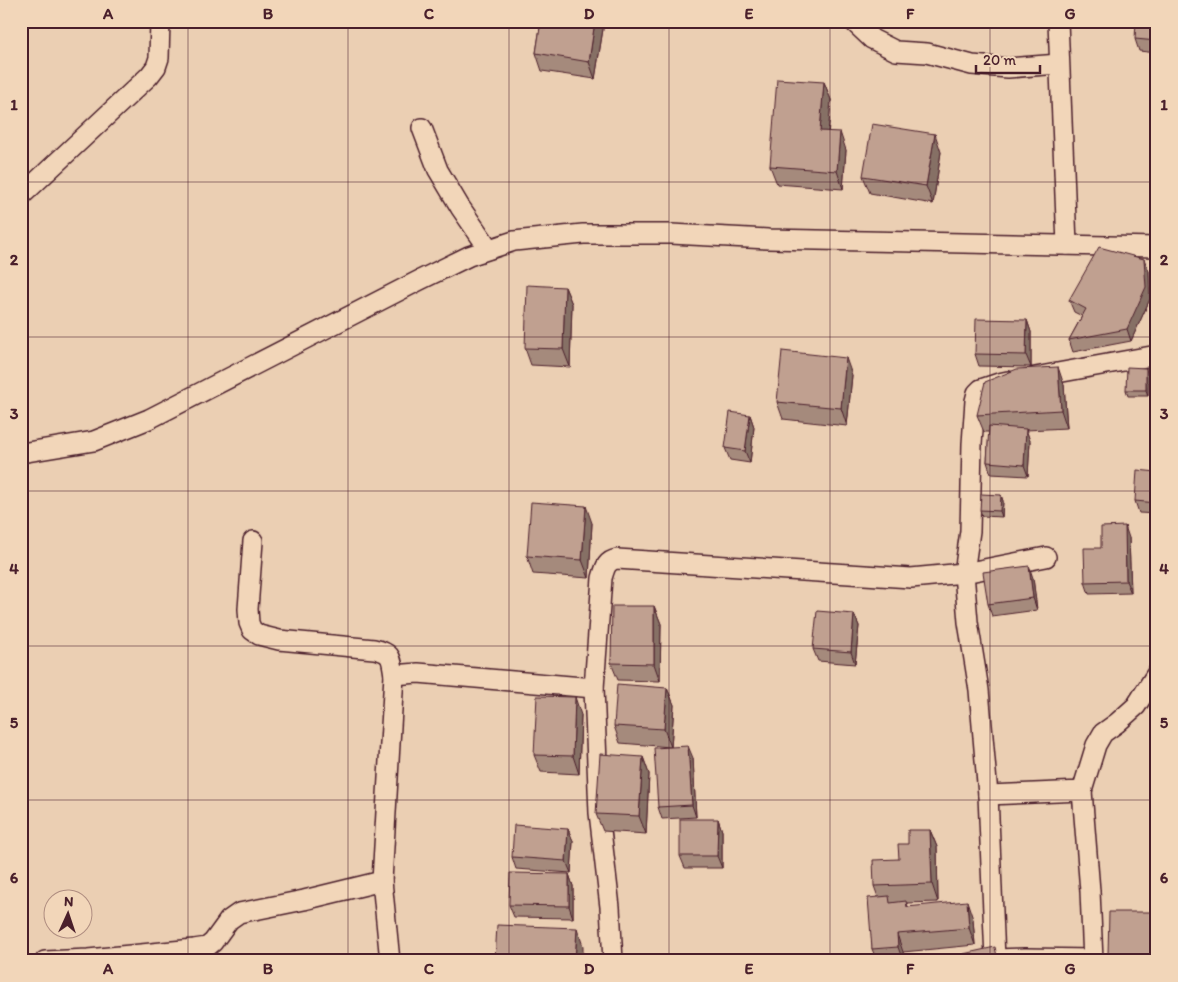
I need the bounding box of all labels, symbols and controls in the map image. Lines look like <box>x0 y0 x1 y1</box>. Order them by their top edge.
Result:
text: A <box>102 4 114 23</box>
text: B <box>263 4 274 23</box>
text: C <box>424 4 435 23</box>
text: D <box>584 4 595 23</box>
text: E <box>745 4 754 23</box>
text: F <box>906 4 915 23</box>
text: G <box>1064 4 1076 23</box>
scale bar <box>976 42 1039 74</box>
text: 20 m <box>983 51 1017 69</box>
text: 1 <box>10 95 18 114</box>
text: 1 <box>1160 95 1168 114</box>
text: 2 <box>10 250 19 269</box>
text: 2 <box>1160 250 1169 269</box>
text: 3 <box>10 404 19 423</box>
text: 3 <box>1160 404 1169 423</box>
text: 4 <box>9 559 19 578</box>
text: 4 <box>1159 559 1169 578</box>
text: 5 <box>10 713 19 732</box>
text: 5 <box>1160 713 1169 732</box>
text: 6 <box>10 868 19 887</box>
text: 6 <box>1160 868 1169 887</box>
north arrow <box>42 890 92 940</box>
text: N <box>63 893 74 910</box>
text: A <box>102 959 114 978</box>
text: B <box>263 959 274 978</box>
text: C <box>424 959 435 978</box>
text: D <box>584 959 595 978</box>
text: E <box>745 959 754 978</box>
text: F <box>906 959 915 978</box>
text: G <box>1064 959 1076 978</box>

